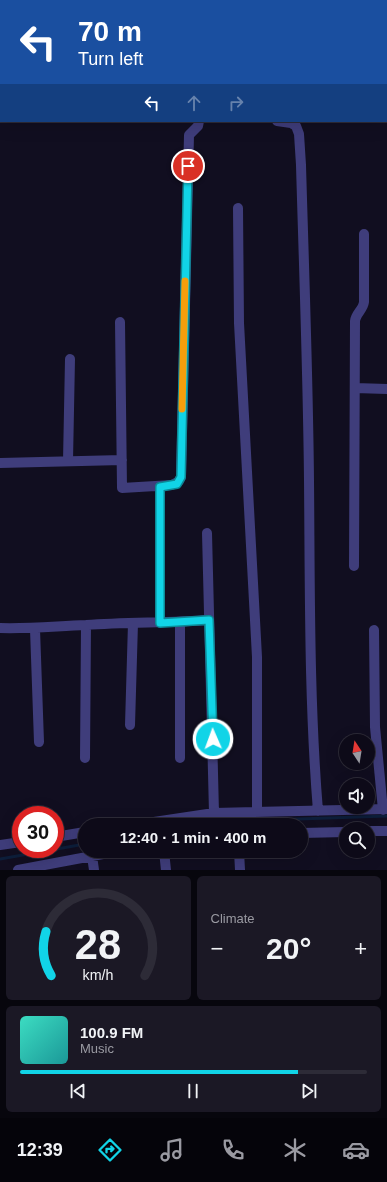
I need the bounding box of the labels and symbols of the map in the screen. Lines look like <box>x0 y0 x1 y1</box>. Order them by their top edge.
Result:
pin <box>171 149 205 183</box>
position arrow <box>192 718 234 760</box>
north arrow <box>339 734 375 770</box>
speed limit sign: 30 <box>12 806 64 858</box>

